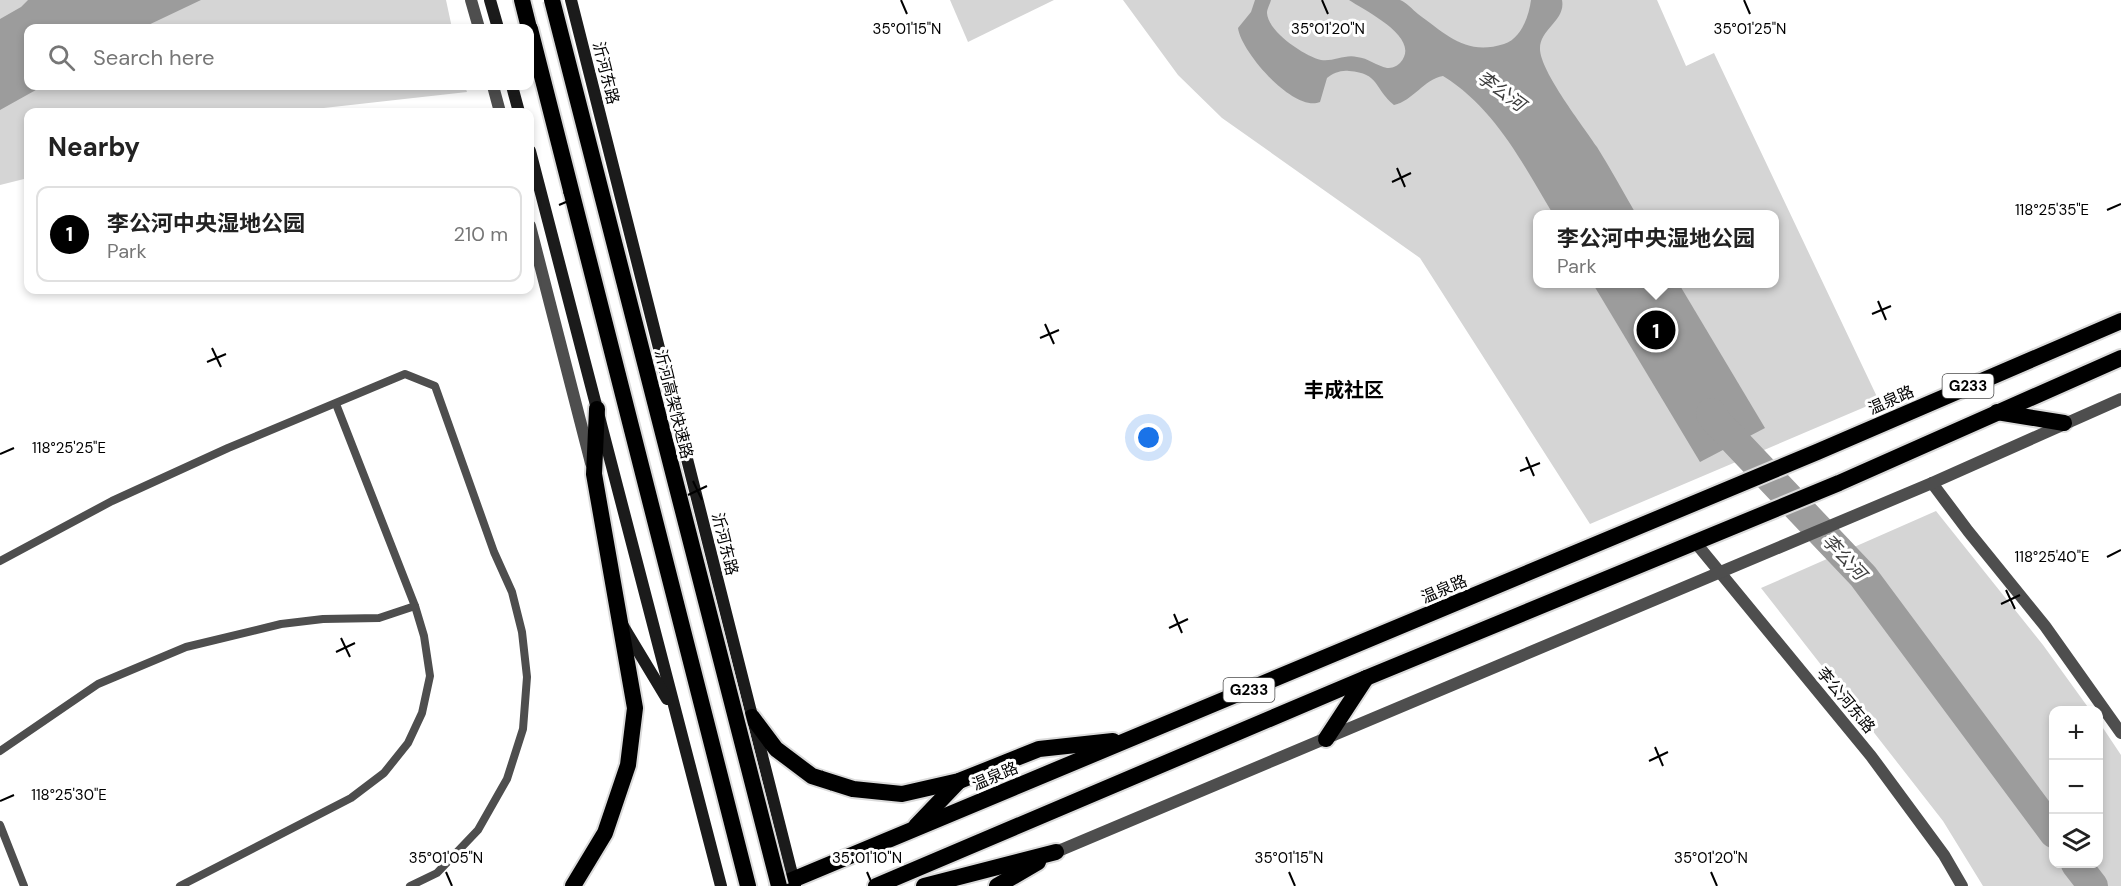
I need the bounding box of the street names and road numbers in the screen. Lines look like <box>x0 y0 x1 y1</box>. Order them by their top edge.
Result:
street label: 沂河东路 <box>588 39 624 107</box>
street label: 沂河高架快速路 <box>650 347 698 461</box>
road number: G233 <box>1942 374 1994 398</box>
street label: 温泉路 <box>1865 381 1917 419</box>
street label: 沂河东路 <box>707 510 743 578</box>
street label: 温泉路 <box>1418 570 1470 608</box>
street label: 李公河东路 <box>1812 663 1880 737</box>
road number: G233 <box>1224 678 1274 702</box>
street label: 温泉路 <box>969 757 1021 795</box>

